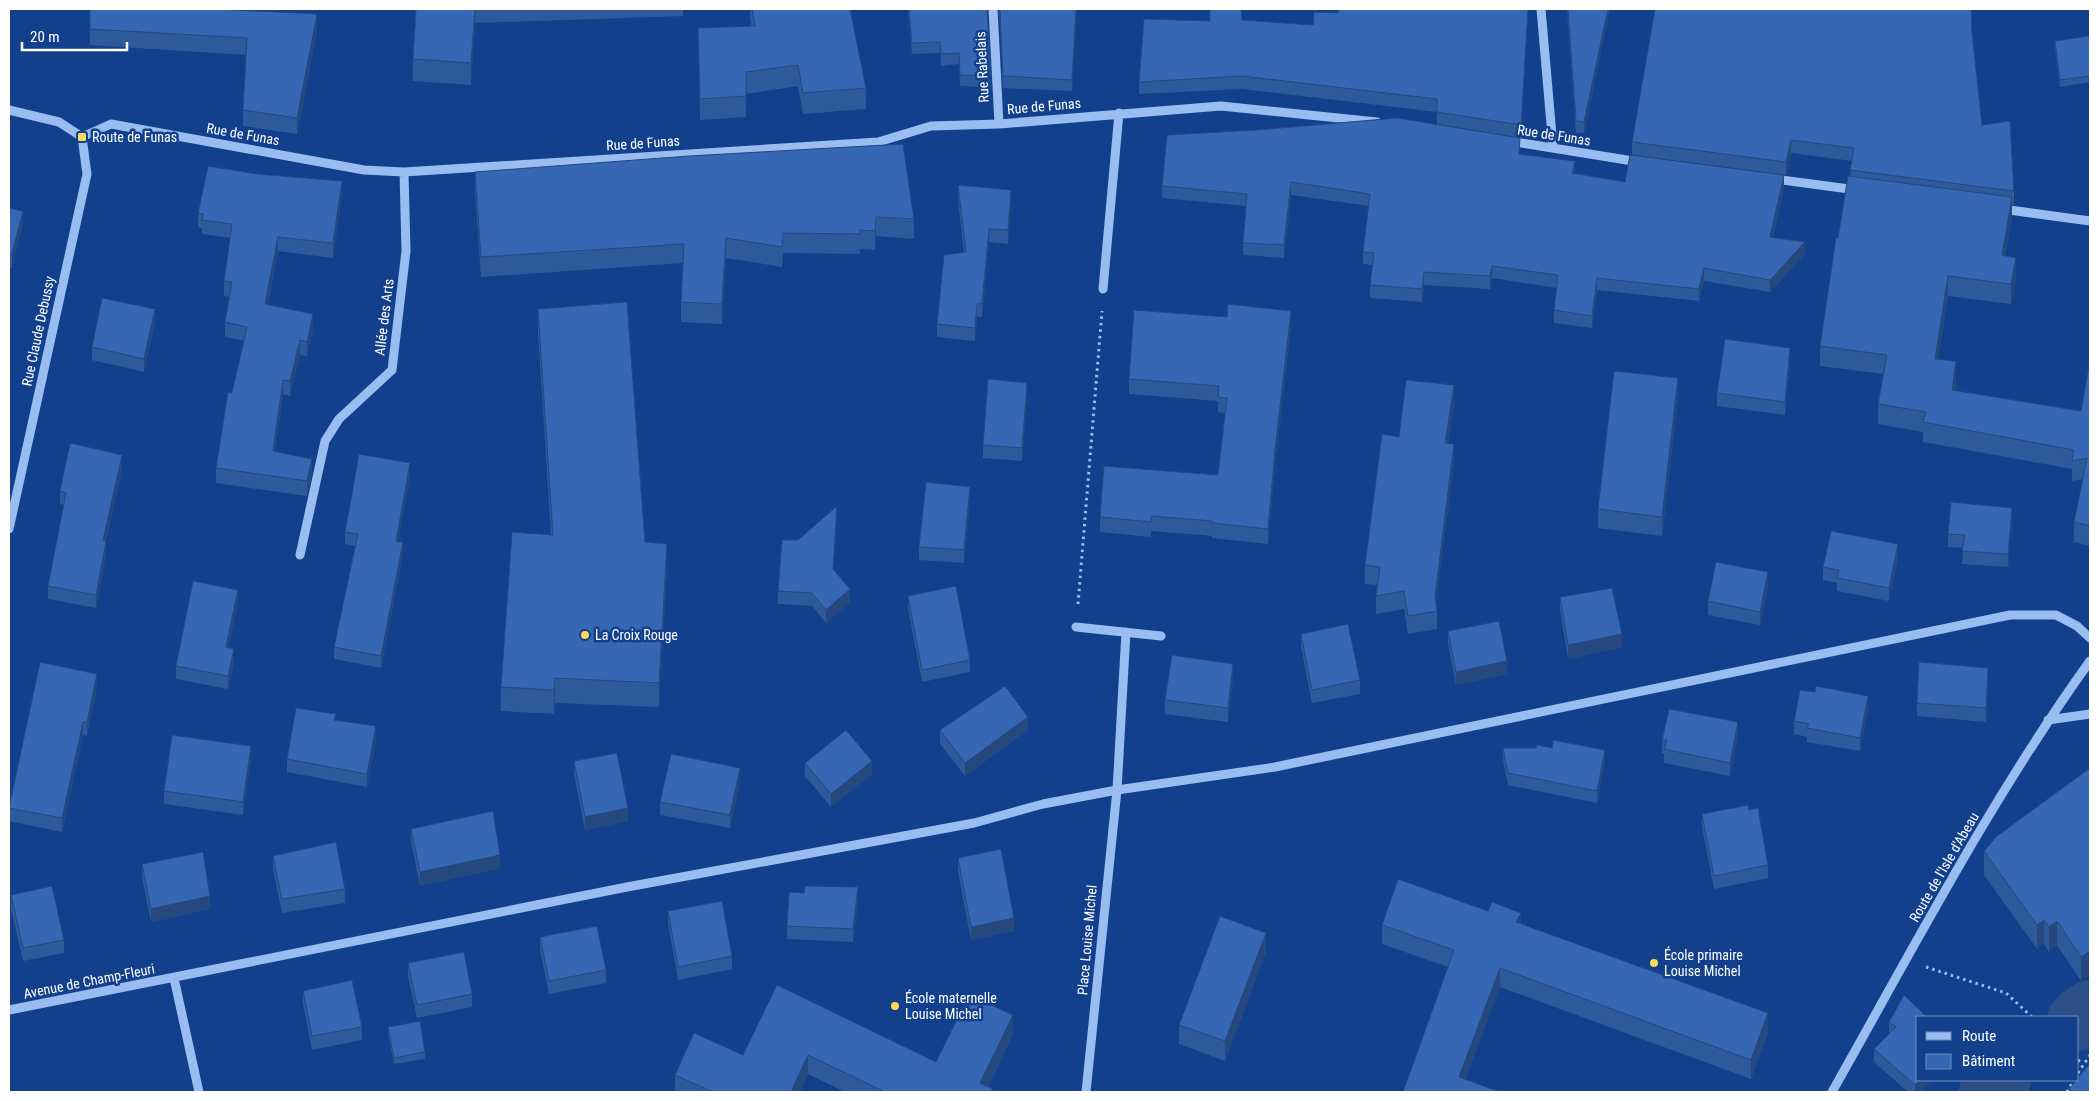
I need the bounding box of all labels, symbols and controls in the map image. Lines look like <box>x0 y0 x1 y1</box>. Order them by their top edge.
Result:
scale bar <box>22 20 128 52</box>
text: 20 m <box>30 28 60 46</box>
street label: Rue Rabelais <box>972 31 992 103</box>
street label: Rue de Funas <box>1006 95 1082 117</box>
street label: Rue de Funas <box>205 120 281 148</box>
street label: Rue de Funas <box>1516 121 1592 149</box>
place label: Route de Funas <box>92 129 177 145</box>
marker: Route de Funas <box>76 131 88 143</box>
street label: Rue de Funas <box>606 132 680 154</box>
street label: Rue Claude Debussy <box>19 274 58 388</box>
street label: Allée des Arts <box>371 278 397 356</box>
place label: La Croix Rouge <box>595 627 678 643</box>
marker: La Croix Rouge <box>579 629 591 641</box>
street label: Route de l'Isle d'Abeau <box>1906 809 1982 925</box>
street label: Place Louise Michel <box>1074 884 1100 996</box>
place label: École primaire Louise Michel <box>1664 946 1743 979</box>
marker: École primaire Louise Michel <box>1648 957 1660 969</box>
street label: Avenue de Champ-Fleuri <box>22 960 156 1002</box>
place label: École maternelle Louise Michel <box>905 989 997 1022</box>
marker: École maternelle Louise Michel <box>889 1000 901 1012</box>
legend <box>1916 1016 2079 1081</box>
text: Route <box>1962 1027 1996 1045</box>
text: Bâtiment <box>1962 1052 2015 1070</box>

